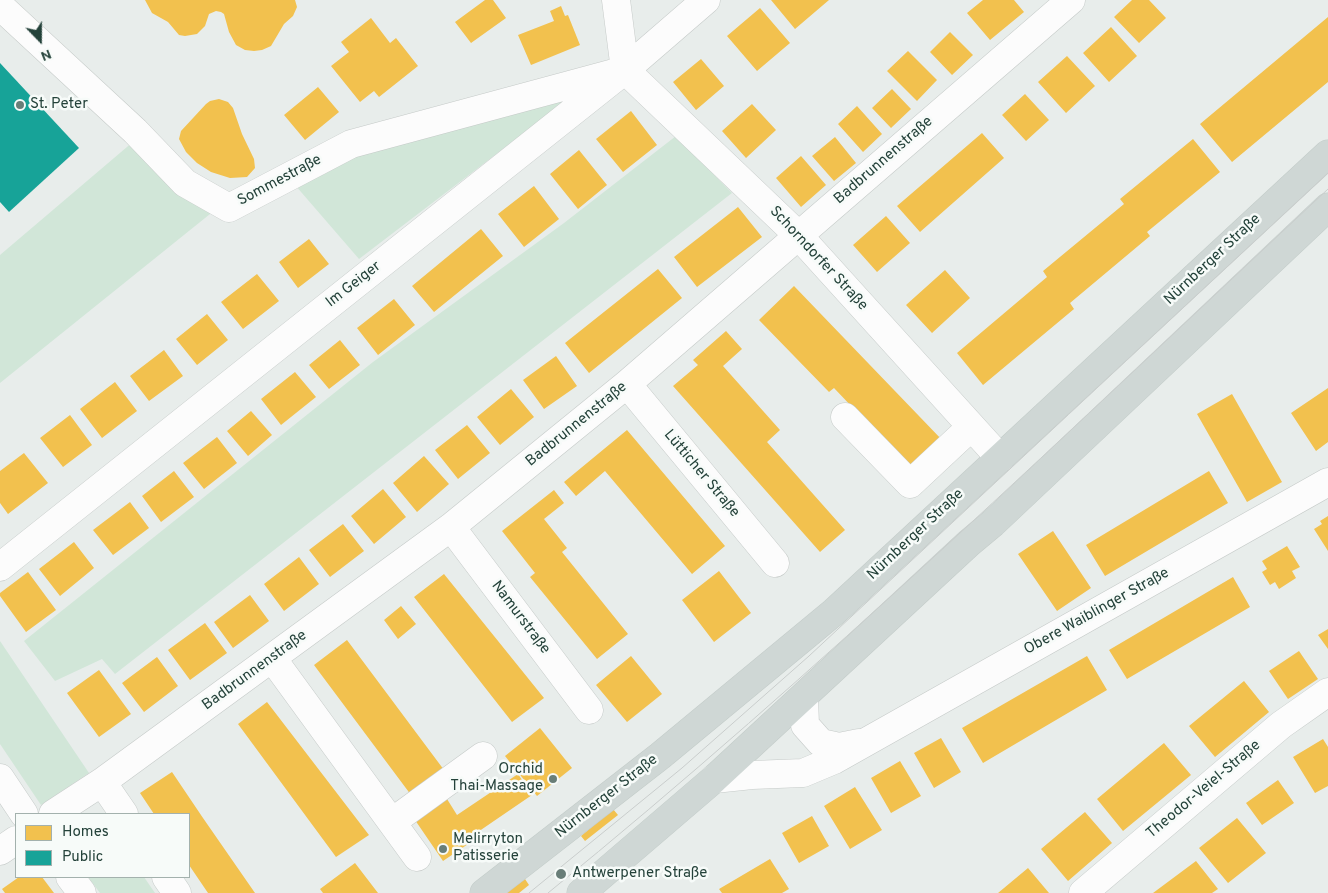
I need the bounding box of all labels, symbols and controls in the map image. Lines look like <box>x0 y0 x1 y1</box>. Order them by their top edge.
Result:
north arrow <box>15 15 65 65</box>
text: N <box>38 45 54 64</box>
place label: St. Peter <box>30 96 88 114</box>
marker: St. Peter <box>14 99 26 111</box>
street label: Badbrunnenstraße <box>831 113 937 209</box>
street label: Sommestraße <box>235 151 325 211</box>
street label: Schorndorfer Straße <box>765 203 871 315</box>
street label: Nürnberger Straße <box>1161 211 1265 309</box>
street label: Im Geiger <box>323 258 385 312</box>
street label: Badbrunnenstraße <box>523 379 631 471</box>
street label: Lütticher Straße <box>659 427 743 521</box>
street label: Nürnberger Straße <box>864 486 968 584</box>
street label: Obere Waiblinger Straße <box>1021 565 1173 659</box>
street label: Namurstraße <box>487 578 553 658</box>
street label: Badbrunnenstraße <box>199 627 311 715</box>
street label: Theodor-Veiel-Straße <box>1143 737 1265 843</box>
street label: Nürnberger Straße <box>552 751 662 843</box>
place label: Orchid Thai-Massage <box>450 761 543 796</box>
marker: Orchid Thai-Massage <box>547 773 559 785</box>
legend <box>15 813 190 878</box>
text: Homes <box>62 823 109 842</box>
place label: Melirryton Patisserie <box>453 831 523 866</box>
marker: Melirryton Patisserie <box>437 843 449 855</box>
text: Public <box>62 848 103 867</box>
place label: Antwerpener Straße <box>572 865 707 883</box>
marker: Antwerpener Straße <box>554 867 568 881</box>

